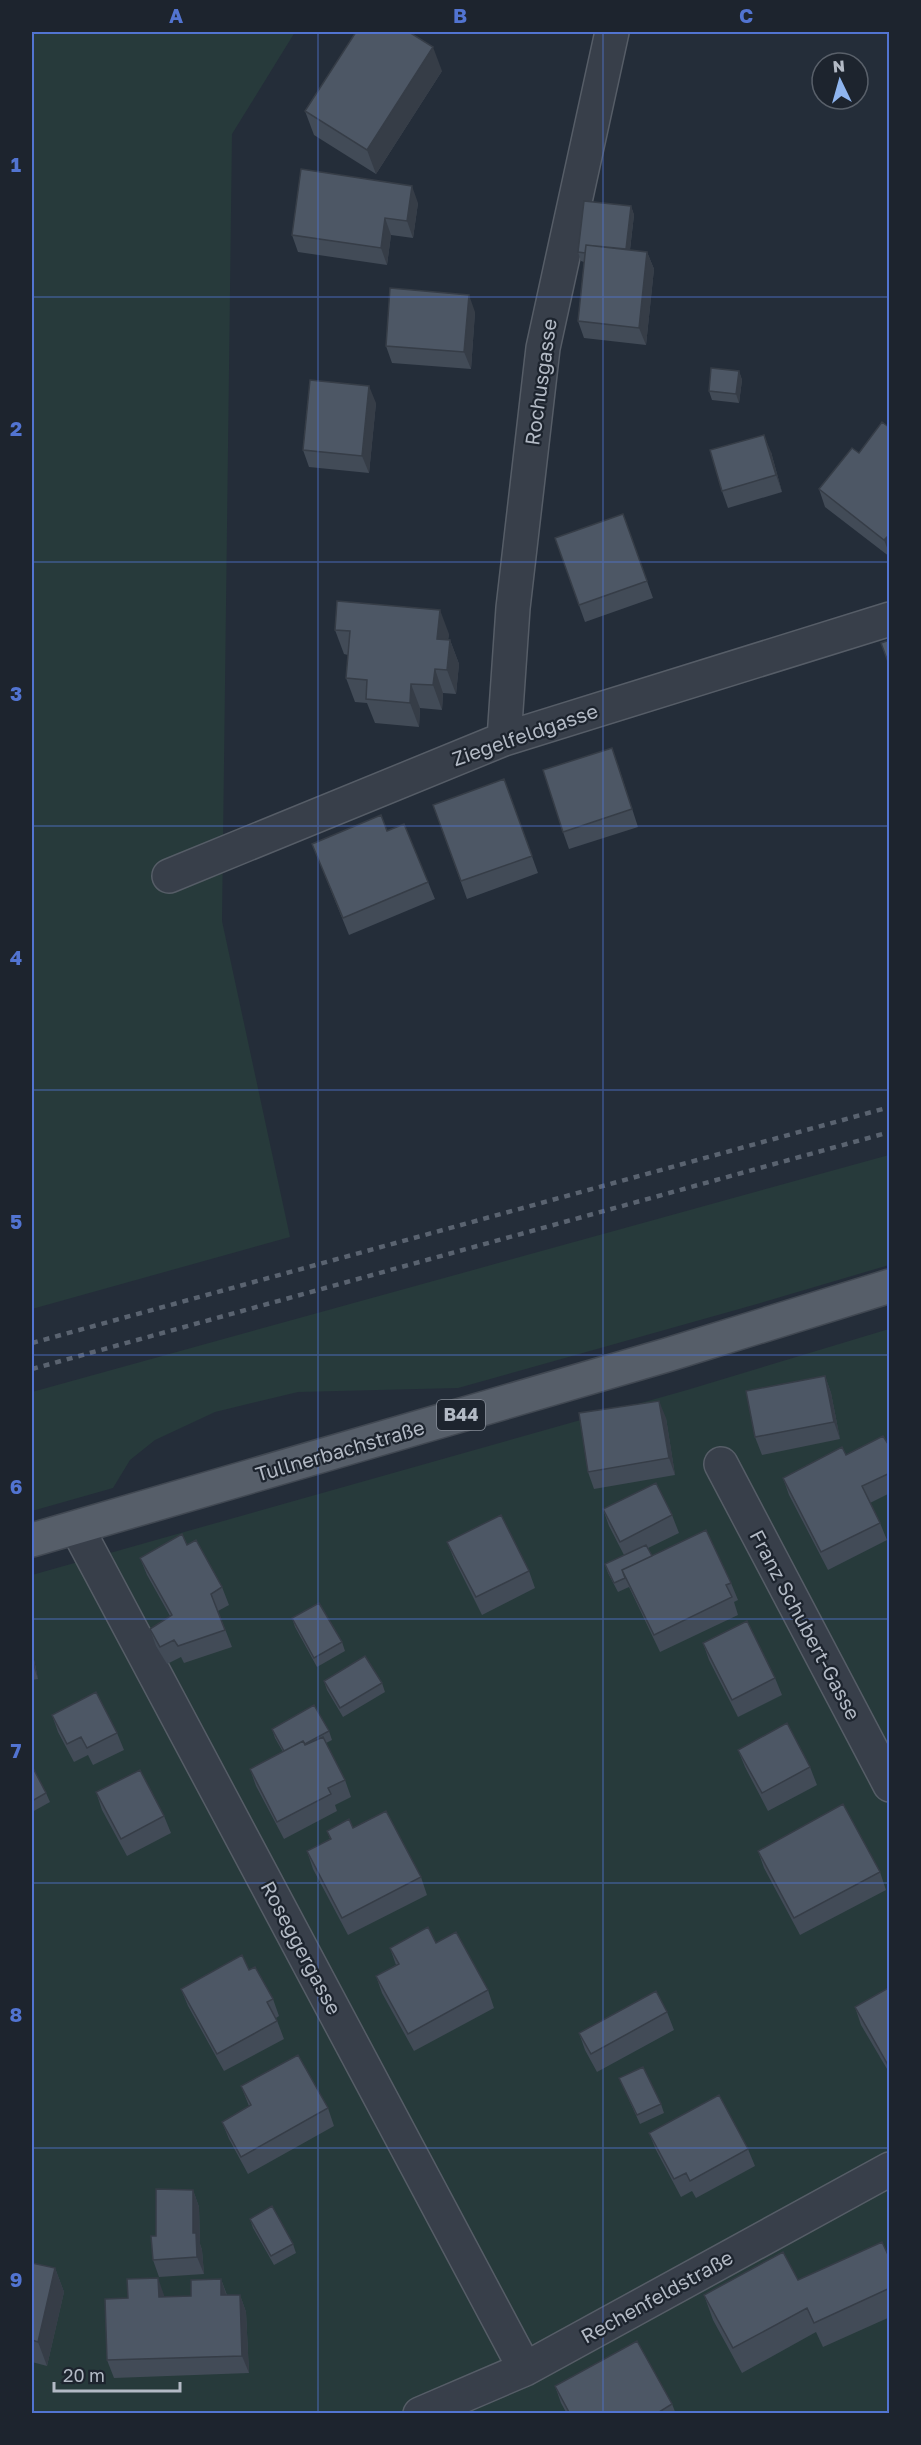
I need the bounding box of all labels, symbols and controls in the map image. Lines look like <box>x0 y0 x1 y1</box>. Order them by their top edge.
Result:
text: A <box>169 3 183 27</box>
text: B <box>453 3 467 27</box>
text: C <box>739 3 753 27</box>
north arrow <box>810 51 870 111</box>
text: N <box>832 56 846 77</box>
text: 1 <box>11 152 21 176</box>
street label: Rochusgasse <box>519 317 561 447</box>
text: 2 <box>10 416 22 440</box>
text: 3 <box>10 681 22 705</box>
street label: Ziegelfeldgasse <box>449 698 601 770</box>
text: 4 <box>10 945 22 969</box>
text: 5 <box>10 1209 22 1233</box>
road number: B44 <box>437 1400 485 1430</box>
street label: Tullnerbachstraße <box>252 1414 427 1486</box>
text: 6 <box>10 1474 22 1498</box>
street label: Franz Schubert-Gasse <box>746 1525 866 1724</box>
text: 7 <box>11 1738 22 1762</box>
street label: Roseggergasse <box>257 1877 347 2018</box>
text: 8 <box>10 2002 22 2026</box>
street label: Rechenfeldstraße <box>576 2244 737 2348</box>
text: 9 <box>10 2267 22 2291</box>
scale bar <box>54 2355 180 2393</box>
text: 20 m <box>63 2364 105 2386</box>

